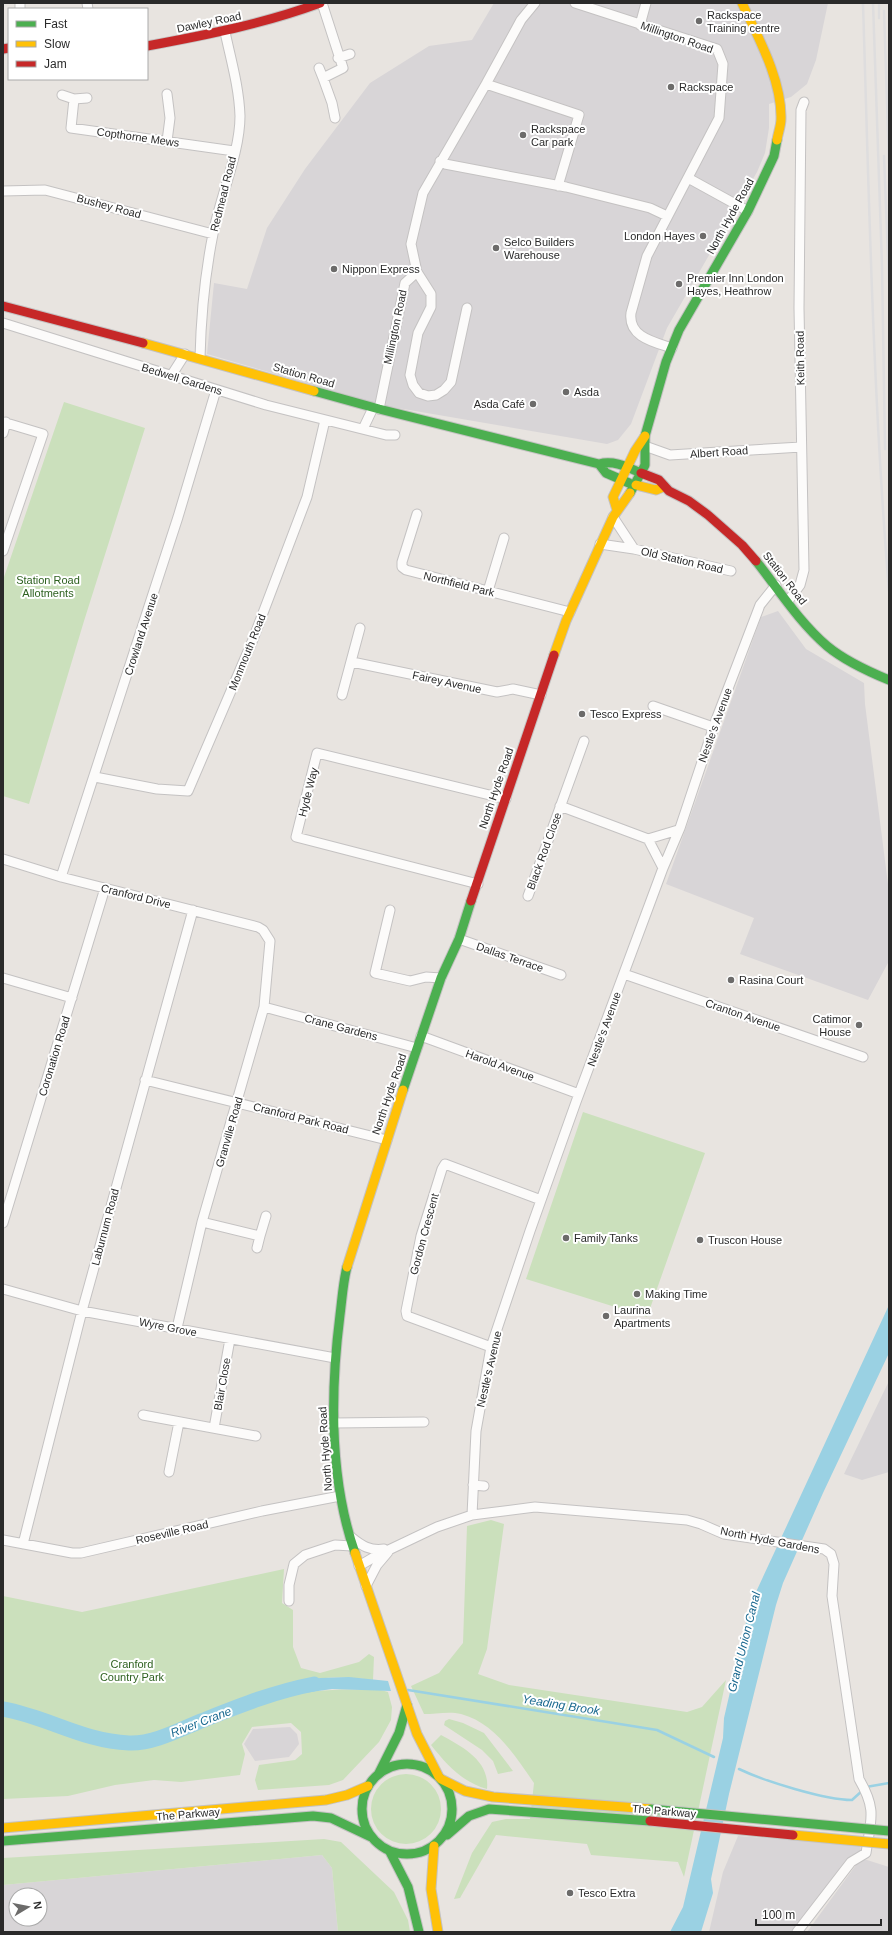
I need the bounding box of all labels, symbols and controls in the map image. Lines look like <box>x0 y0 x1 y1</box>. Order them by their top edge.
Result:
legend <box>8 8 148 80</box>
street label: Dawley Road <box>176 9 242 35</box>
place label: Rackspace Training centre <box>707 9 780 34</box>
marker: Rackspace Training centre <box>694 16 704 26</box>
text: Fast <box>44 17 68 31</box>
street label: Millington Road <box>639 19 715 55</box>
text: Slow <box>44 37 70 51</box>
text: Jam <box>44 57 67 71</box>
place label: Rackspace <box>679 81 733 93</box>
marker: Rackspace <box>666 82 676 92</box>
place label: Rackspace Car park <box>531 123 585 148</box>
street label: Copthorne Mews <box>96 125 180 149</box>
marker: Rackspace Car park <box>518 130 528 140</box>
street label: Redmead Road <box>208 155 238 233</box>
street label: North Hyde Road <box>704 176 756 256</box>
street label: Bushey Road <box>76 192 142 220</box>
place label: London Hayes <box>624 230 695 242</box>
marker: London Hayes <box>698 231 708 241</box>
place label: Selco Builders Warehouse <box>504 236 575 261</box>
marker: Selco Builders Warehouse <box>491 243 501 253</box>
place label: Nippon Express <box>342 263 420 275</box>
marker: Nippon Express <box>329 264 339 274</box>
place label: Premier Inn London Hayes, Heathrow <box>687 272 784 297</box>
marker: Premier Inn London Hayes, Heathrow <box>674 279 684 289</box>
street label: Millington Road <box>381 289 409 365</box>
street label: Keith Road <box>794 331 806 385</box>
street label: Station Road <box>272 360 336 390</box>
street label: Bedwell Gardens <box>140 361 224 397</box>
place label: Asda <box>574 386 600 398</box>
marker: Asda <box>561 387 571 397</box>
place label: Asda Café <box>474 398 525 410</box>
marker: Asda Café <box>528 399 538 409</box>
street label: Albert Road <box>690 444 748 460</box>
street label: Old Station Road <box>640 545 724 575</box>
street label: Station Road <box>761 549 809 607</box>
street label: Northfield Park <box>422 569 496 599</box>
park label: Station Road Allotments <box>16 574 80 599</box>
street label: Crowland Avenue <box>122 591 160 677</box>
street label: Monmouth Road <box>226 612 268 692</box>
street label: Fairey Avenue <box>411 669 483 695</box>
street label: Nestle's Avenue <box>696 686 734 764</box>
place label: Tesco Express <box>590 708 662 720</box>
marker: Tesco Express <box>577 709 587 719</box>
street label: North Hyde Road <box>476 746 516 830</box>
street label: Hyde Way <box>296 766 320 818</box>
street label: Black Rod Close <box>524 811 564 891</box>
street label: Cranford Drive <box>100 882 172 910</box>
street label: Dallas Terrace <box>475 940 545 974</box>
place label: Rasina Court <box>739 974 803 986</box>
marker: Rasina Court <box>726 975 736 985</box>
street label: Nestle's Avenue <box>585 990 623 1068</box>
street label: Cranton Avenue <box>704 997 782 1033</box>
street label: Crane Gardens <box>303 1011 379 1043</box>
place label: Catimor House <box>812 1013 851 1038</box>
street label: Coronation Road <box>36 1014 72 1098</box>
marker: Catimor House <box>854 1020 864 1030</box>
street label: Harold Avenue <box>464 1047 536 1083</box>
street label: North Hyde Road <box>369 1052 409 1136</box>
street label: Granville Road <box>213 1095 245 1169</box>
street label: Cranford Park Road <box>252 1100 350 1136</box>
street label: Laburnum Road <box>89 1187 121 1267</box>
street label: Gordon Crescent <box>407 1192 441 1276</box>
place label: Family Tanks <box>574 1232 638 1244</box>
marker: Family Tanks <box>561 1233 571 1243</box>
place label: Truscon House <box>708 1234 782 1246</box>
marker: Truscon House <box>695 1235 705 1245</box>
place label: Making Time <box>645 1288 707 1300</box>
marker: Making Time <box>632 1289 642 1299</box>
place label: Laurina Apartments <box>614 1304 671 1329</box>
marker: Laurina Apartments <box>601 1311 611 1321</box>
street label: Wyre Grove <box>138 1316 198 1338</box>
street label: Nestle's Avenue <box>474 1329 504 1409</box>
street label: Blair Close <box>211 1357 233 1411</box>
street label: North Hyde Road <box>316 1406 334 1492</box>
street label: Roseville Road <box>135 1518 209 1546</box>
street label: North Hyde Gardens <box>719 1524 821 1556</box>
water label: Grand Union Canal <box>725 1590 763 1694</box>
park label: Cranford Country Park <box>100 1658 165 1683</box>
water label: Yeading Brook <box>521 1692 602 1718</box>
water label: River Crane <box>169 1704 234 1740</box>
street label: The Parkway <box>631 1802 697 1820</box>
street label: The Parkway <box>155 1805 221 1823</box>
north arrow <box>8 1887 48 1927</box>
place label: Tesco Extra <box>578 1887 636 1899</box>
marker: Tesco Extra <box>565 1888 575 1898</box>
text: N <box>31 1900 44 1910</box>
scale bar <box>756 1901 881 1927</box>
text: 100 m <box>762 1908 795 1922</box>

